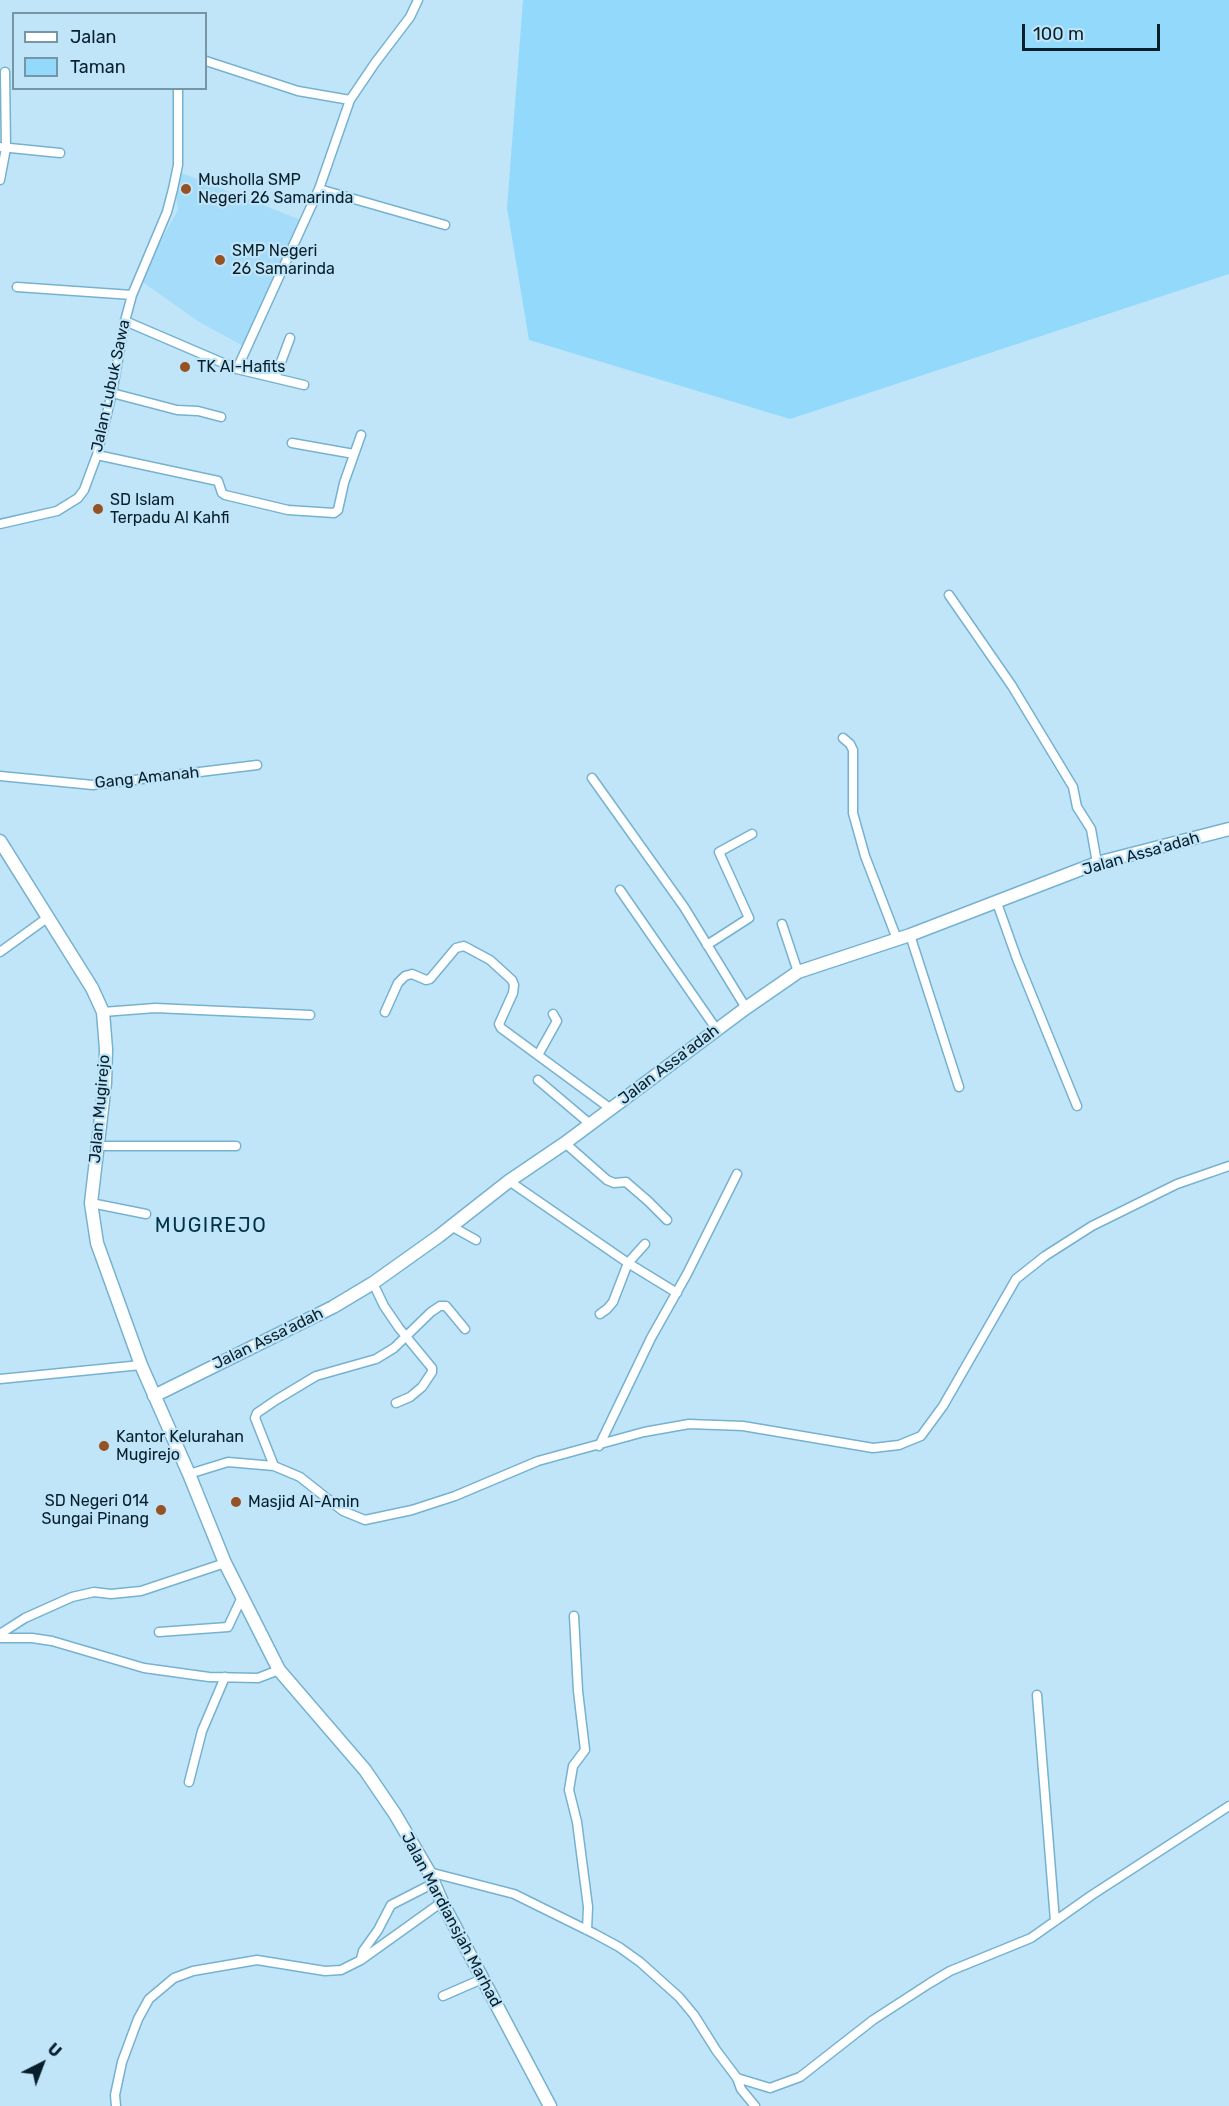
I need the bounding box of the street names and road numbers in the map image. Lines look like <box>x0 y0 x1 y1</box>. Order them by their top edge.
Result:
street label: Jalan Lubuk Sawa <box>88 318 134 454</box>
street label: Gang Amanah <box>94 763 200 793</box>
street label: Jalan Assa'adah <box>1080 828 1202 880</box>
street label: Jalan Assa'adah <box>615 1021 723 1109</box>
street label: Jalan Mugirejo <box>86 1054 114 1164</box>
street label: Jalan Assa'adah <box>210 1304 326 1374</box>
street label: Jalan Mardiansjah Marhad <box>397 1829 505 2011</box>

